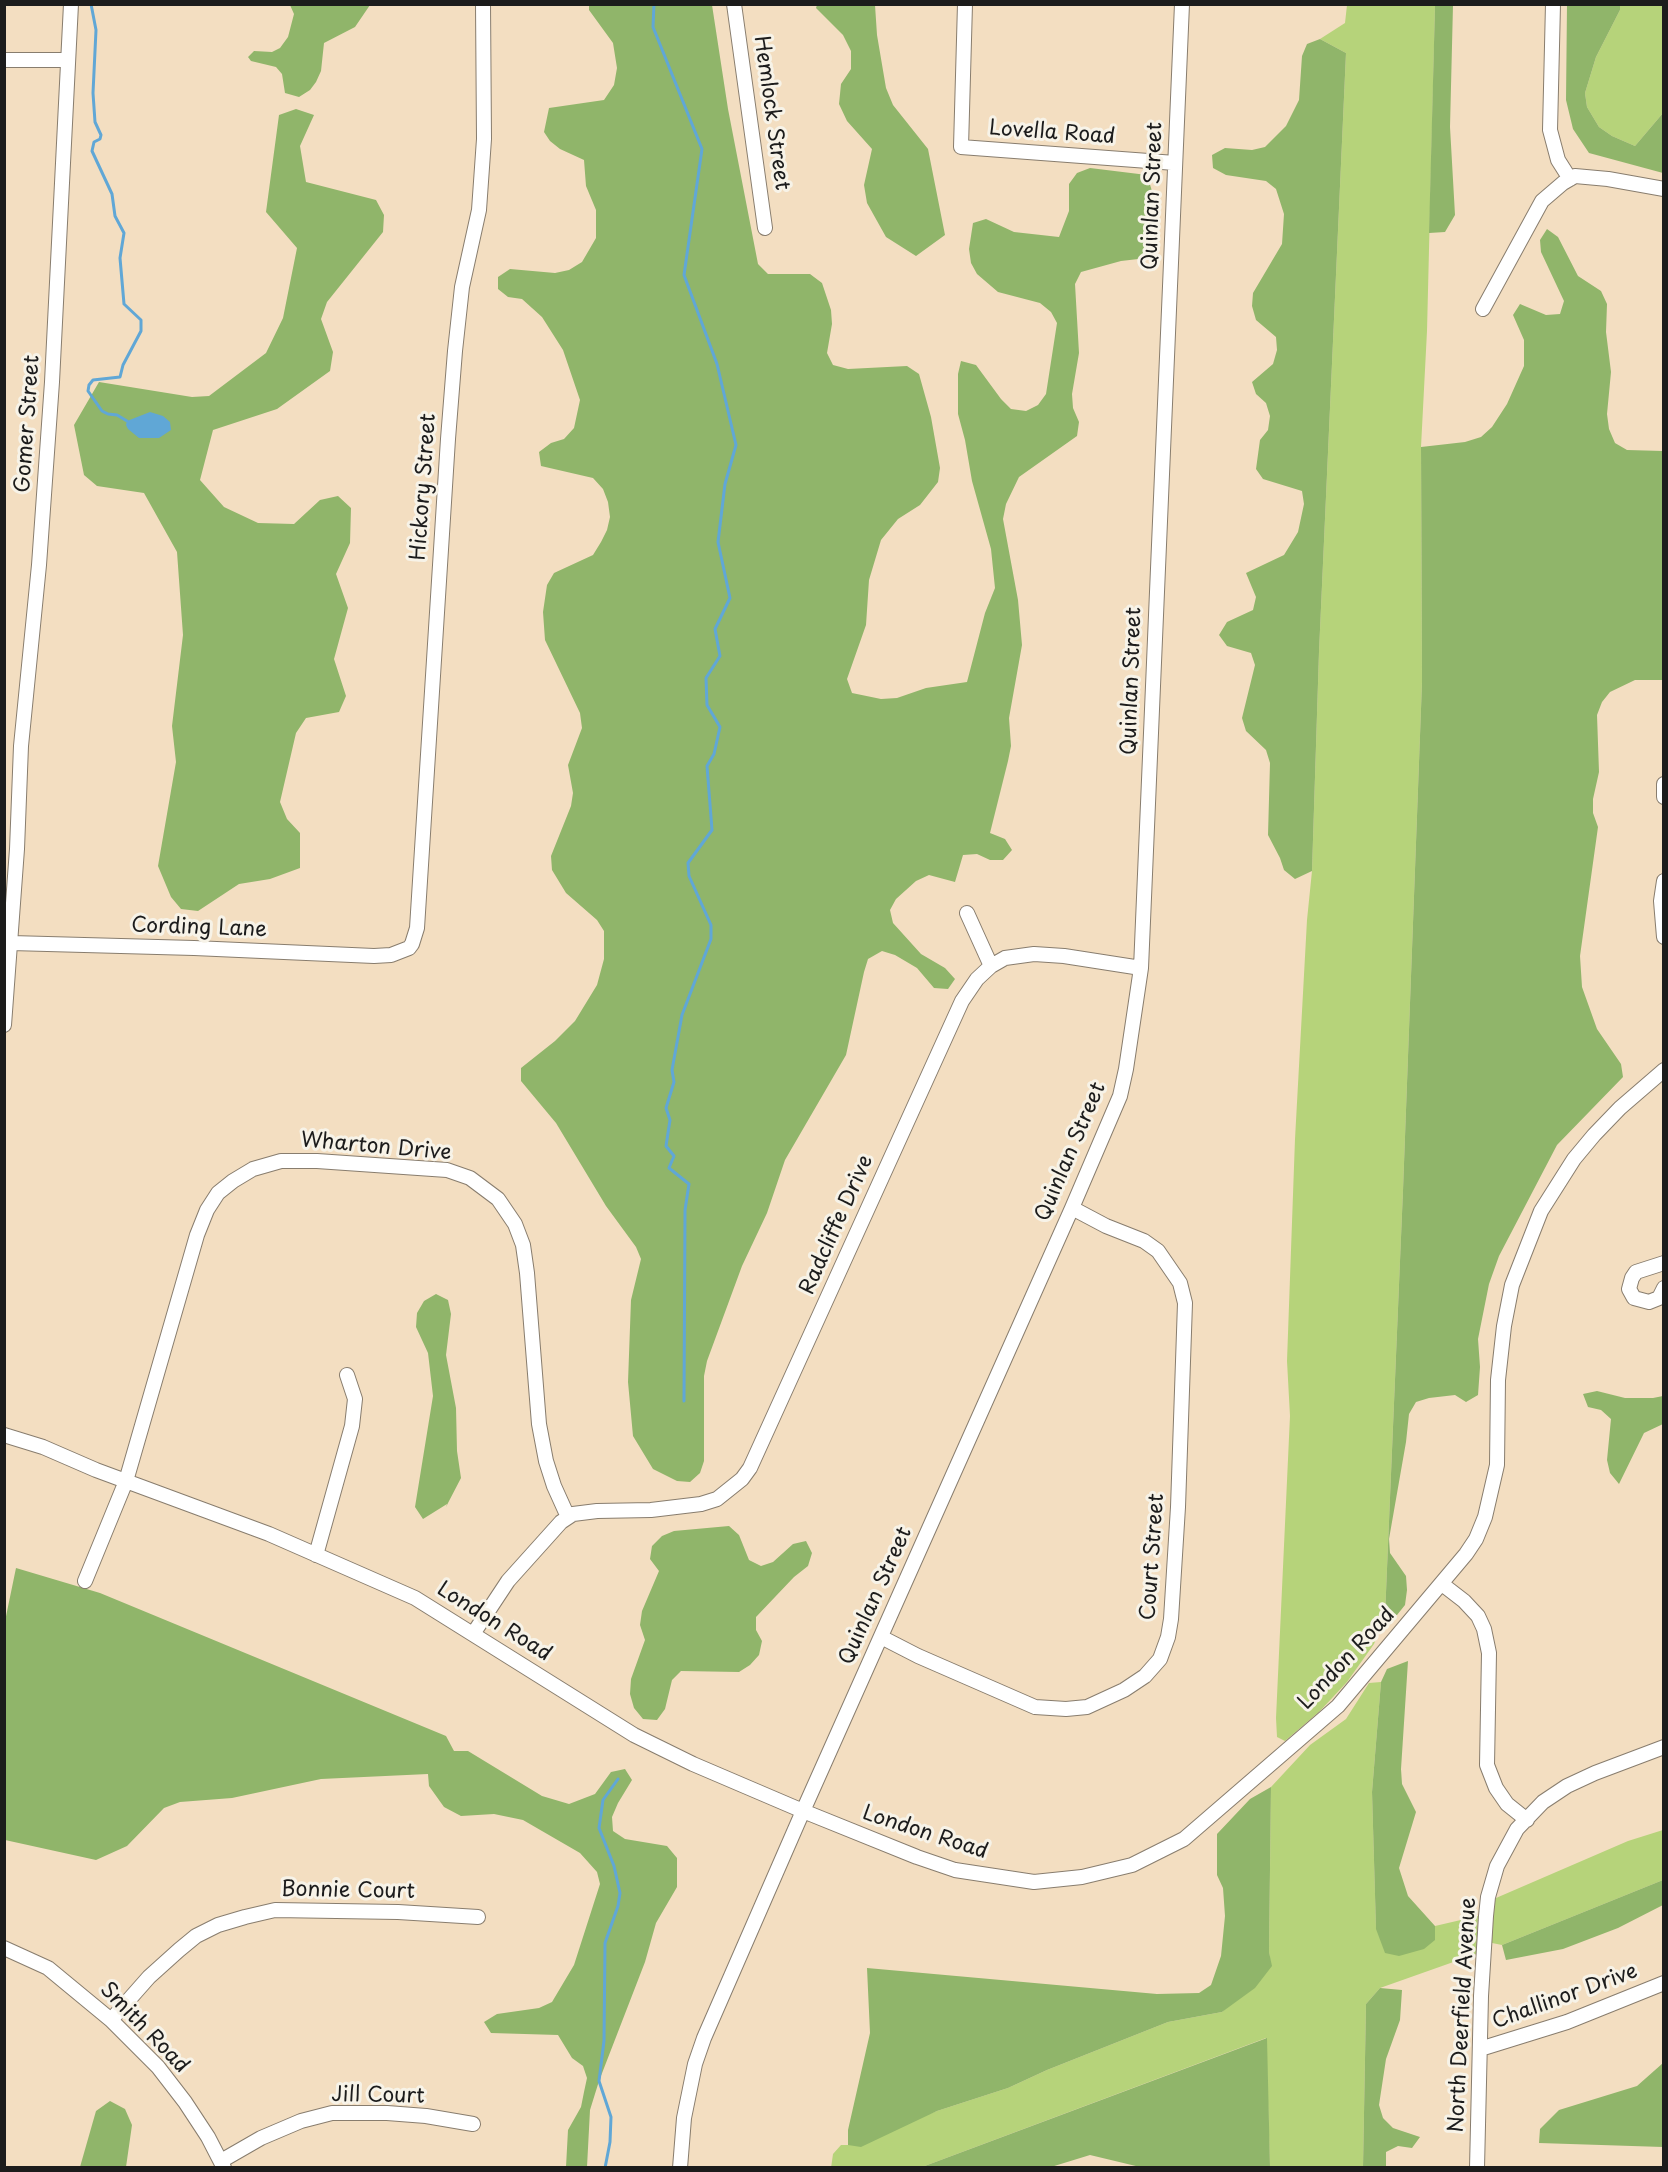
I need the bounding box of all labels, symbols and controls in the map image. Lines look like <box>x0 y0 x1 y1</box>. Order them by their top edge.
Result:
street label: Hemlock Street <box>748 34 794 192</box>
street label: Lovella Road <box>988 116 1116 150</box>
street label: Quinlan Street <box>1138 121 1168 271</box>
street label: Gomer Street <box>11 354 45 494</box>
street label: Hickory Street <box>406 413 442 561</box>
street label: Quinlan Street <box>1117 606 1147 756</box>
street label: Cording Lane <box>131 913 267 943</box>
street label: Quinlan Street <box>1030 1079 1112 1225</box>
street label: Wharton Drive <box>300 1128 452 1166</box>
street label: Radcliffe Drive <box>795 1151 879 1299</box>
street label: Court Street <box>1136 1493 1170 1621</box>
street label: Quinlan Street <box>834 1523 918 1669</box>
street label: London Road <box>432 1577 556 1667</box>
street label: London Road <box>1293 1603 1401 1715</box>
street label: London Road <box>859 1801 991 1865</box>
street label: Bonnie Court <box>281 1877 415 1905</box>
street label: North Deerfield Avenue <box>1444 1897 1482 2133</box>
street label: Challinor Drive <box>1489 1959 1641 2035</box>
street label: Smith Road <box>94 1977 194 2079</box>
street label: Jill Court <box>331 2083 425 2109</box>

